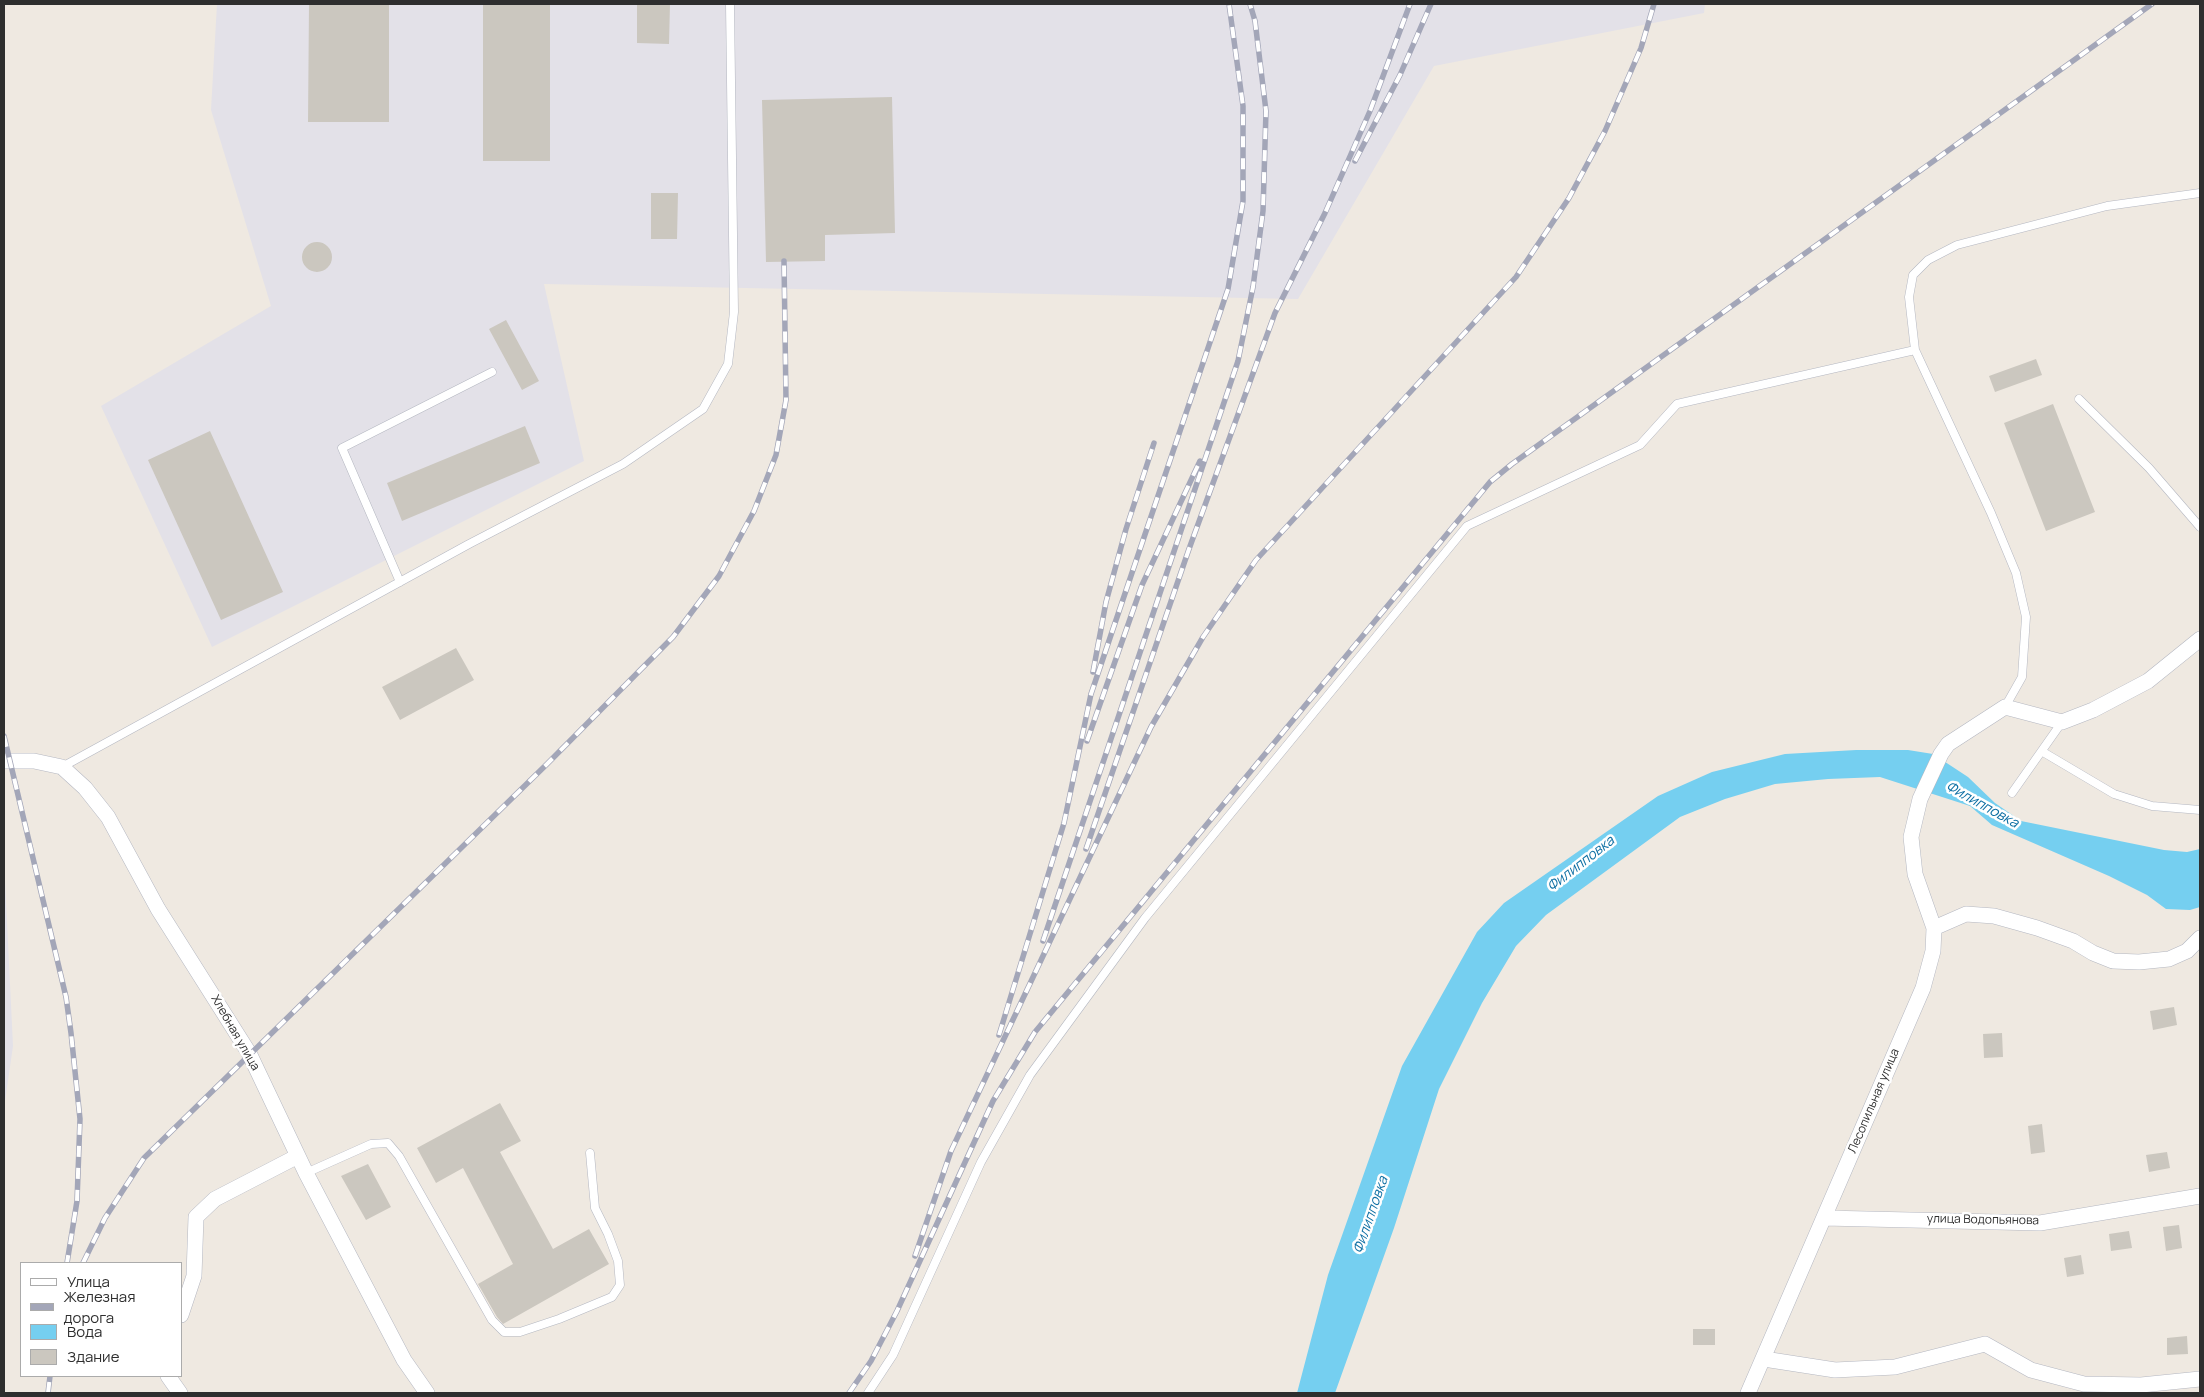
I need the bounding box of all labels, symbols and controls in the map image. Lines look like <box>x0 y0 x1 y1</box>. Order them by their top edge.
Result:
water label: Филипповка <box>1943 778 2021 832</box>
water label: Филипповка <box>1544 833 1618 895</box>
street label: Хлебная улица <box>208 993 262 1073</box>
street label: Лесопильная улица <box>1845 1046 1903 1156</box>
water label: Филипповка <box>1350 1174 1392 1256</box>
street label: улица Водопьянова <box>1927 1212 2039 1228</box>
legend <box>20 1262 182 1377</box>
text: Улица <box>67 1271 110 1292</box>
text: Железная дорога <box>64 1286 135 1328</box>
text: Вода <box>67 1321 102 1342</box>
text: Здание <box>67 1346 119 1367</box>

